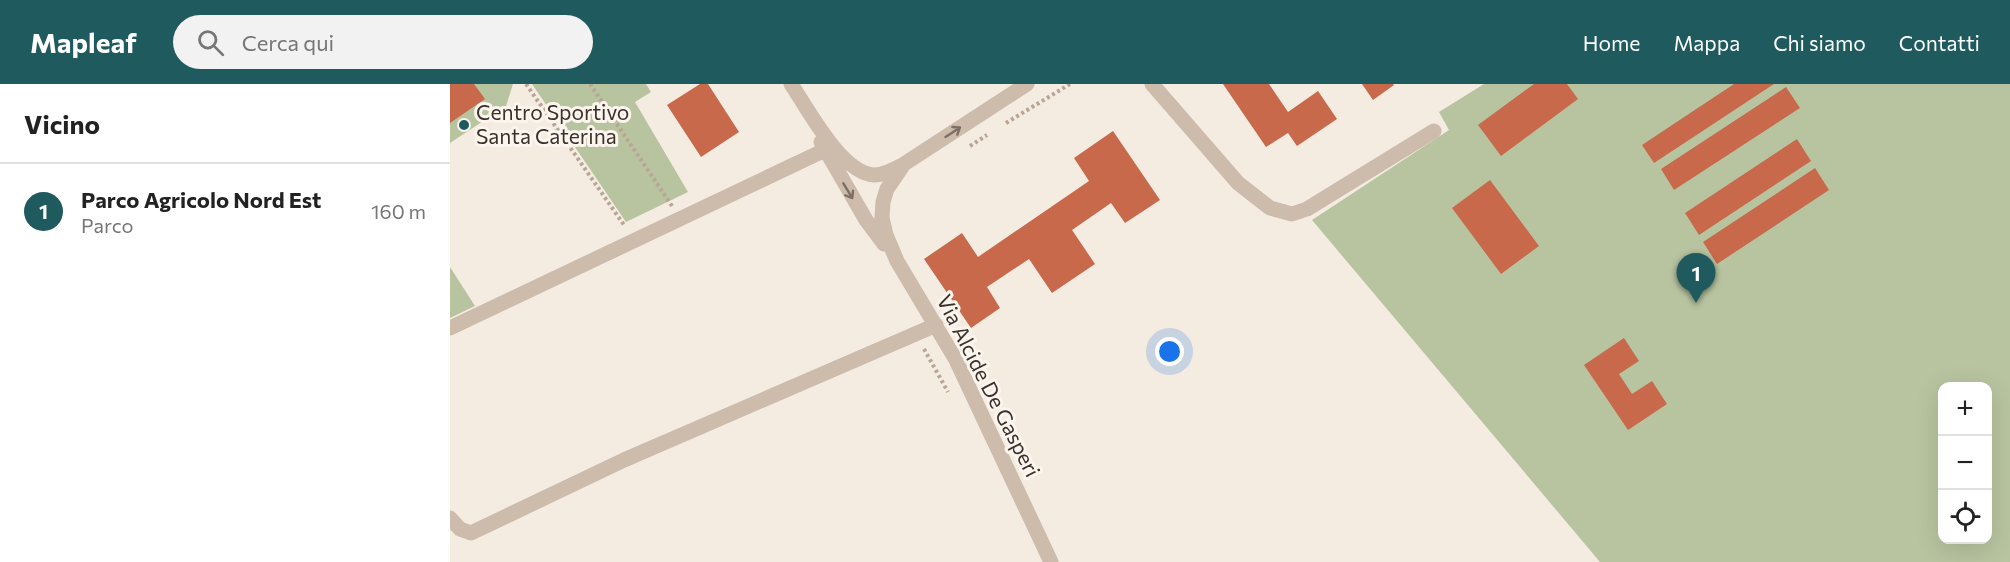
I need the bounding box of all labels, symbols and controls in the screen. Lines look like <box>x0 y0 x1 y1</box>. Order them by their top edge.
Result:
search box <box>173 15 593 69</box>
text: Mapleaf <box>30 25 137 59</box>
icon: search <box>194 26 227 59</box>
text: Cerca qui <box>242 29 334 56</box>
text: Home <box>1583 30 1640 55</box>
text: Mappa <box>1673 30 1740 55</box>
text: Chi siamo <box>1773 30 1866 55</box>
text: Contatti <box>1899 30 1980 55</box>
place label: Centro Sportivo Santa Caterina <box>476 99 629 148</box>
text: Vicino <box>24 108 100 139</box>
marker: Centro Sportivo Santa Caterina <box>457 118 471 132</box>
one-way arrow <box>944 126 961 138</box>
one-way arrow <box>843 182 855 199</box>
text: Parco Agricolo Nord Est <box>81 186 321 213</box>
text: 1 <box>39 199 48 223</box>
text: 160 m <box>371 199 426 223</box>
text: Parco <box>81 213 134 237</box>
pin: 1 <box>1676 254 1716 303</box>
street label: Via Alcide De Gasperi <box>932 290 1046 481</box>
your location <box>1155 337 1184 366</box>
map controls <box>1938 382 1992 544</box>
button: + <box>1938 382 1992 436</box>
button: − <box>1938 436 1992 490</box>
button: locate <box>1938 490 1992 544</box>

